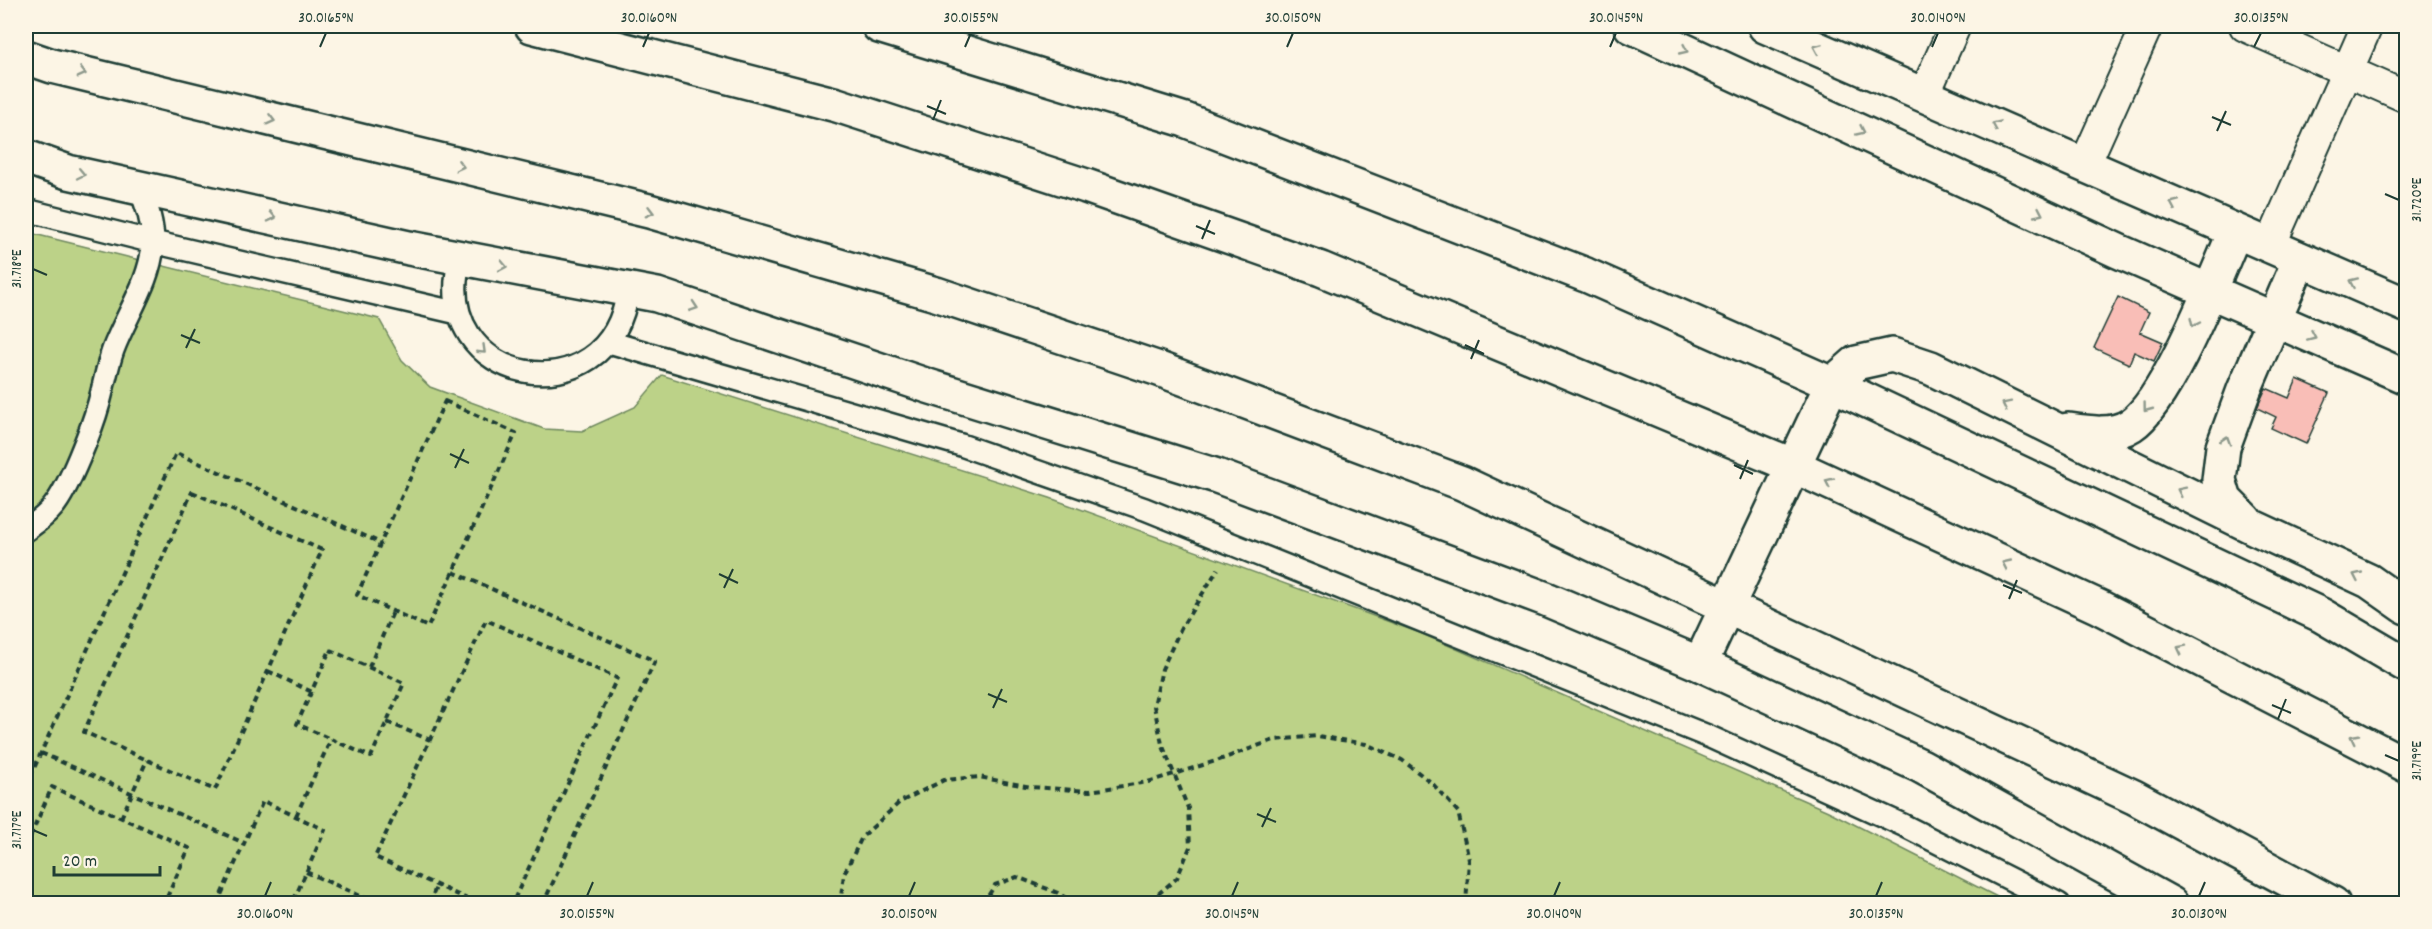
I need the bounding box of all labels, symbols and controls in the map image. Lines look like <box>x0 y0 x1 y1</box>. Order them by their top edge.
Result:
text: 30.0165°N <box>298 8 354 30</box>
text: 30.0160°N <box>621 8 677 30</box>
text: 30.0155°N <box>944 8 998 30</box>
text: 30.0150°N <box>1265 8 1321 30</box>
text: 30.0145°N <box>1589 8 1643 30</box>
text: 30.0140°N <box>1910 8 1966 30</box>
text: 30.0135°N <box>2234 8 2288 30</box>
one-way arrow <box>1678 43 1689 55</box>
one-way arrow <box>1812 43 1823 55</box>
one-way arrow <box>77 66 87 79</box>
one-way arrow <box>266 112 276 125</box>
one-way arrow <box>1991 121 2002 133</box>
one-way arrow <box>1855 124 1866 136</box>
one-way arrow <box>455 158 465 171</box>
one-way arrow <box>76 167 86 180</box>
text: 31.720°E <box>2407 178 2429 222</box>
one-way arrow <box>2170 199 2181 211</box>
one-way arrow <box>644 205 655 217</box>
one-way arrow <box>2032 205 2043 217</box>
one-way arrow <box>266 210 276 223</box>
text: 31.718°E <box>7 249 29 289</box>
one-way arrow <box>498 259 508 272</box>
one-way arrow <box>2348 277 2359 289</box>
one-way arrow <box>688 300 699 312</box>
one-way arrow <box>2190 317 2202 328</box>
one-way arrow <box>2306 328 2317 340</box>
one-way arrow <box>474 342 485 353</box>
one-way arrow <box>2002 401 2013 413</box>
one-way arrow <box>2144 401 2155 412</box>
one-way arrow <box>2218 435 2231 446</box>
one-way arrow <box>1824 477 1835 489</box>
one-way arrow <box>2177 487 2188 499</box>
one-way arrow <box>2001 559 2012 571</box>
one-way arrow <box>2353 571 2364 583</box>
one-way arrow <box>2177 645 2187 656</box>
one-way arrow <box>2350 734 2361 745</box>
text: 31.719°E <box>2407 741 2429 781</box>
text: 31.717°E <box>7 810 29 849</box>
scale bar <box>54 839 160 877</box>
text: 20 m <box>63 850 97 875</box>
text: 30.0160°N <box>237 904 293 926</box>
text: 30.0155°N <box>560 904 614 926</box>
text: 30.0150°N <box>881 904 937 926</box>
text: 30.0145°N <box>1205 904 1259 926</box>
text: 30.0140°N <box>1526 904 1582 926</box>
text: 30.0135°N <box>1849 904 1903 926</box>
text: 30.0130°N <box>2171 904 2227 926</box>

